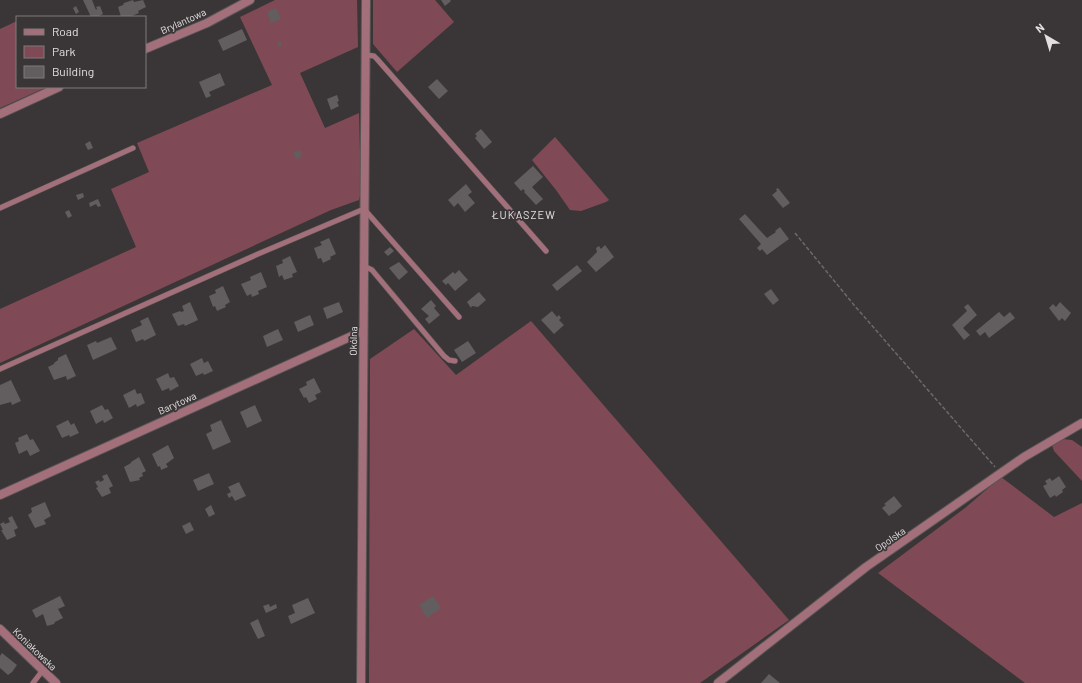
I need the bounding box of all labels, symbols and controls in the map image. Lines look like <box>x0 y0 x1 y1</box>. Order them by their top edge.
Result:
street label: Brylantowa <box>158 6 208 36</box>
legend <box>16 16 146 88</box>
north arrow <box>1026 16 1066 56</box>
text: N <box>1033 20 1046 35</box>
text: Road <box>52 24 79 38</box>
text: Park <box>52 44 76 58</box>
text: Building <box>52 64 94 78</box>
district label: ŁUKASZEW <box>491 208 556 221</box>
street label: Okólna <box>347 326 359 356</box>
street label: Barytowa <box>156 389 198 417</box>
street label: Opolska <box>873 524 907 554</box>
street label: Koniakowska <box>11 625 59 673</box>

